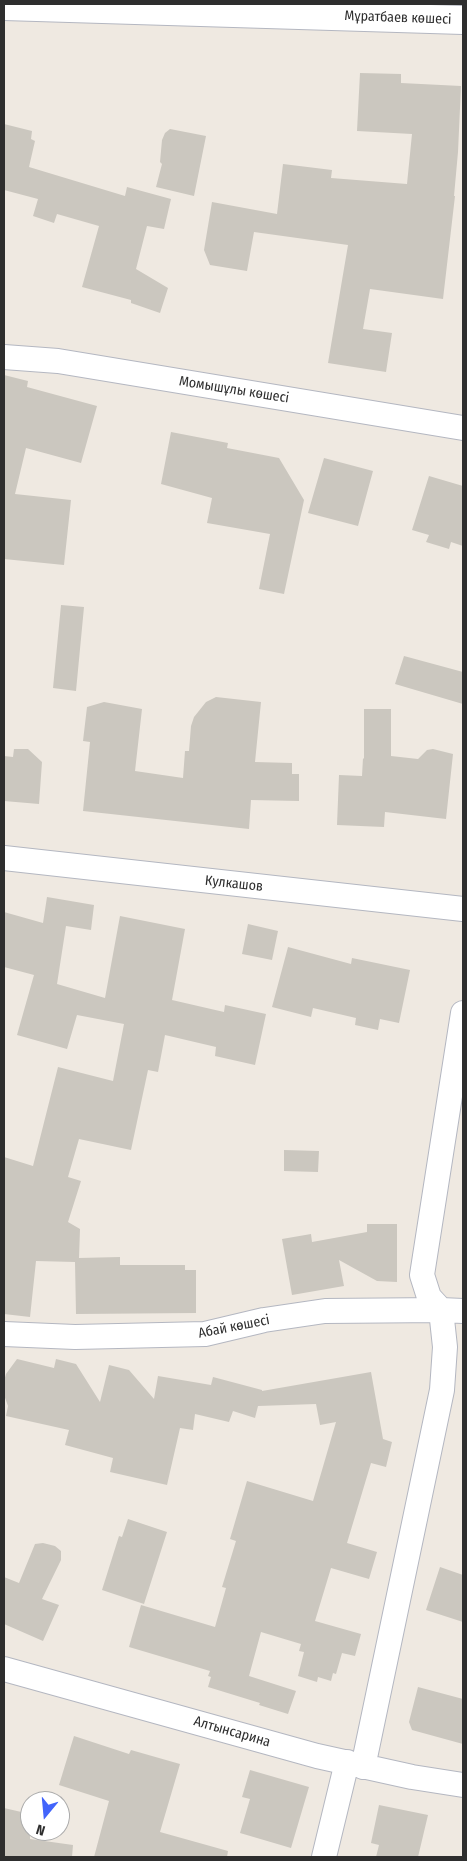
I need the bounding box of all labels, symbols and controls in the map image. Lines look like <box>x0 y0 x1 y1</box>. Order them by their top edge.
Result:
street label: Мұратбаев көшесі <box>344 8 452 28</box>
street label: Момышұлы көшесі <box>178 373 290 407</box>
street label: Кулкашов <box>204 873 264 895</box>
street label: Абай көшесі <box>197 1312 271 1342</box>
street label: Алтынсарина <box>192 1713 272 1751</box>
north arrow <box>20 1791 70 1841</box>
text: N <box>34 1821 47 1839</box>

